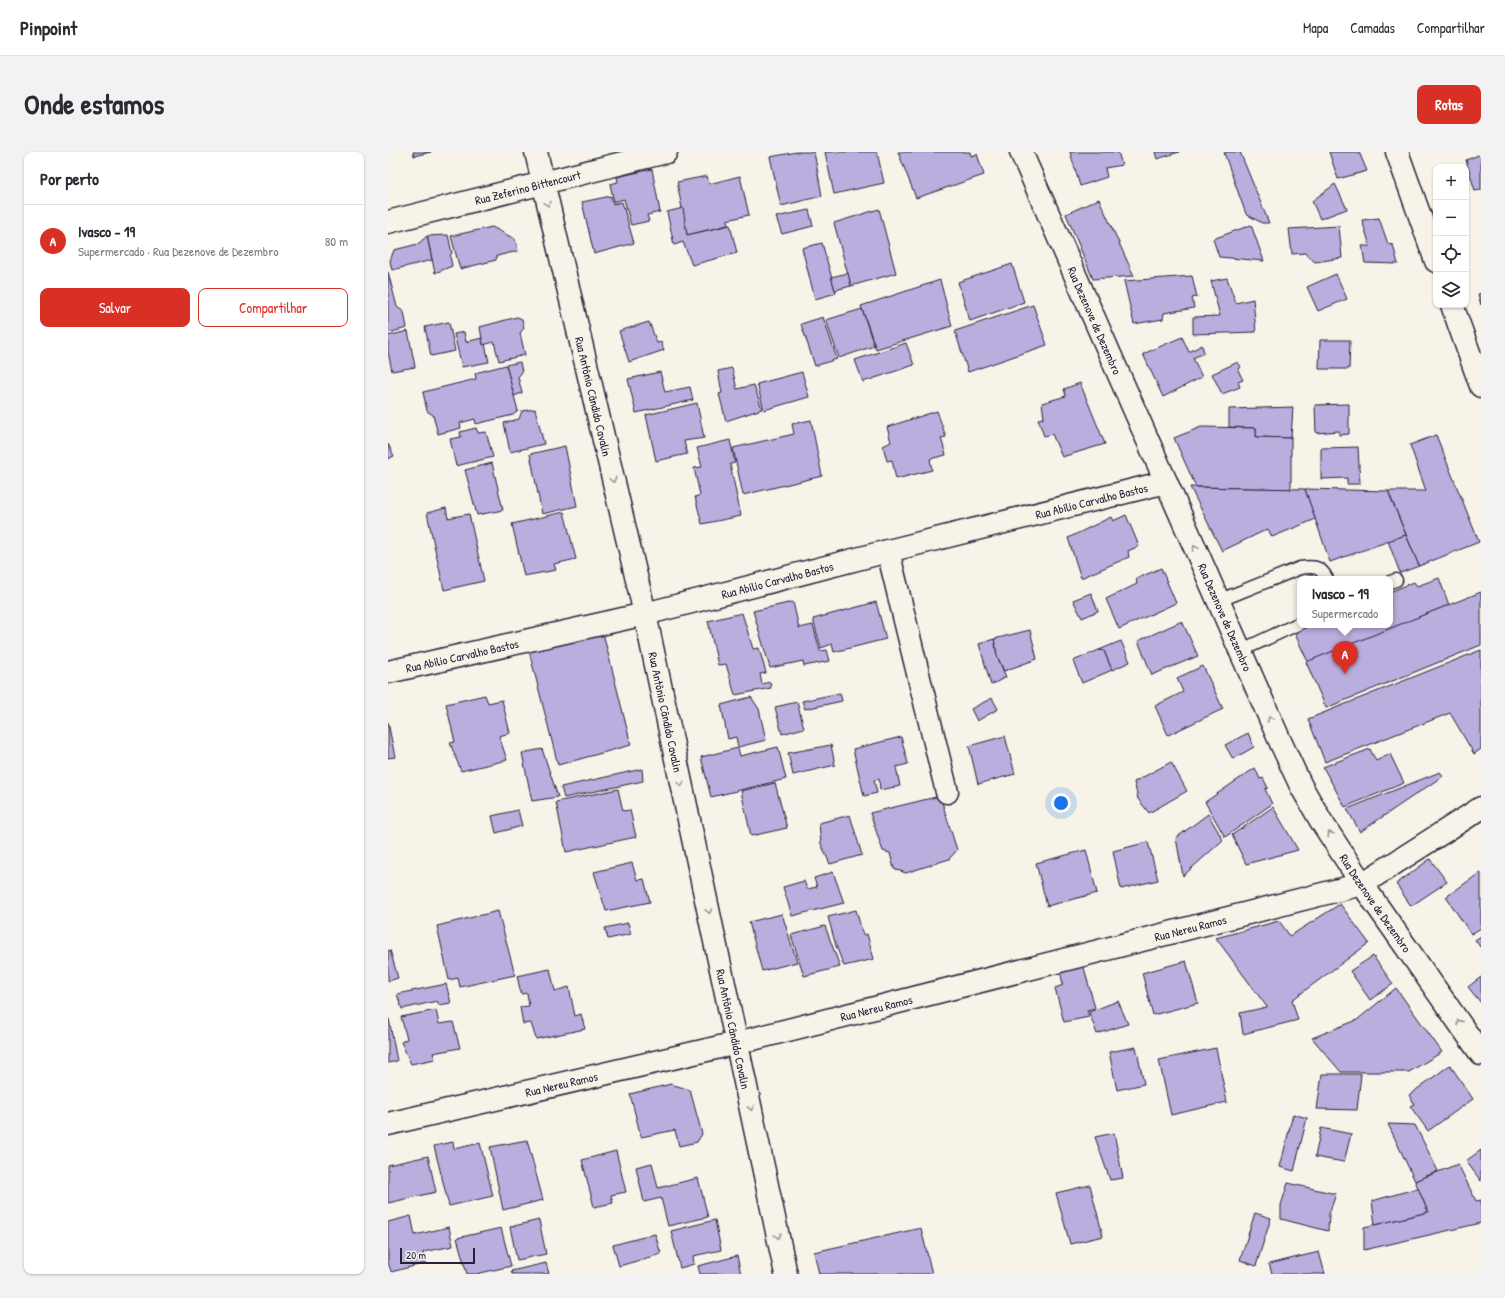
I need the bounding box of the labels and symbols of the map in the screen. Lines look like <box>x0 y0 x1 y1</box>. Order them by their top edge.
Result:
street label: Rua Zeferino Bittencourt <box>473 165 583 208</box>
one-way arrow <box>543 200 551 207</box>
street label: Rua Dezenove de Dezembro <box>1064 264 1126 377</box>
street label: Rua Antônio Cândido Cavalin <box>571 335 616 458</box>
one-way arrow <box>608 476 617 483</box>
street label: Rua Abílio Carvalho Bastos <box>1033 478 1150 523</box>
one-way arrow <box>1192 545 1200 553</box>
street label: Rua Abílio Carvalho Bastos <box>719 557 835 602</box>
street label: Rua Dezenove de Dezembro <box>1194 560 1257 674</box>
street label: Rua Abílio Carvalho Bastos <box>404 634 521 676</box>
pin: A <box>1332 641 1358 674</box>
street label: Rua Antônio Cândido Cavalin <box>645 650 687 774</box>
one-way arrow <box>1267 715 1275 723</box>
one-way arrow <box>677 781 685 788</box>
your location <box>1051 793 1071 813</box>
one-way arrow <box>1327 831 1334 838</box>
street label: Rua Dezenove de Dezembro <box>1336 850 1416 956</box>
one-way arrow <box>704 908 712 915</box>
street label: Rua Nereu Ramos <box>1152 910 1228 945</box>
street label: Rua Antônio Cândido Cavalin <box>713 967 755 1091</box>
street label: Rua Nereu Ramos <box>838 990 914 1025</box>
one-way arrow <box>1456 1019 1464 1026</box>
street label: Rua Nereu Ramos <box>524 1067 600 1100</box>
one-way arrow <box>747 1105 755 1112</box>
one-way arrow <box>774 1232 782 1239</box>
scale bar <box>400 1246 475 1265</box>

